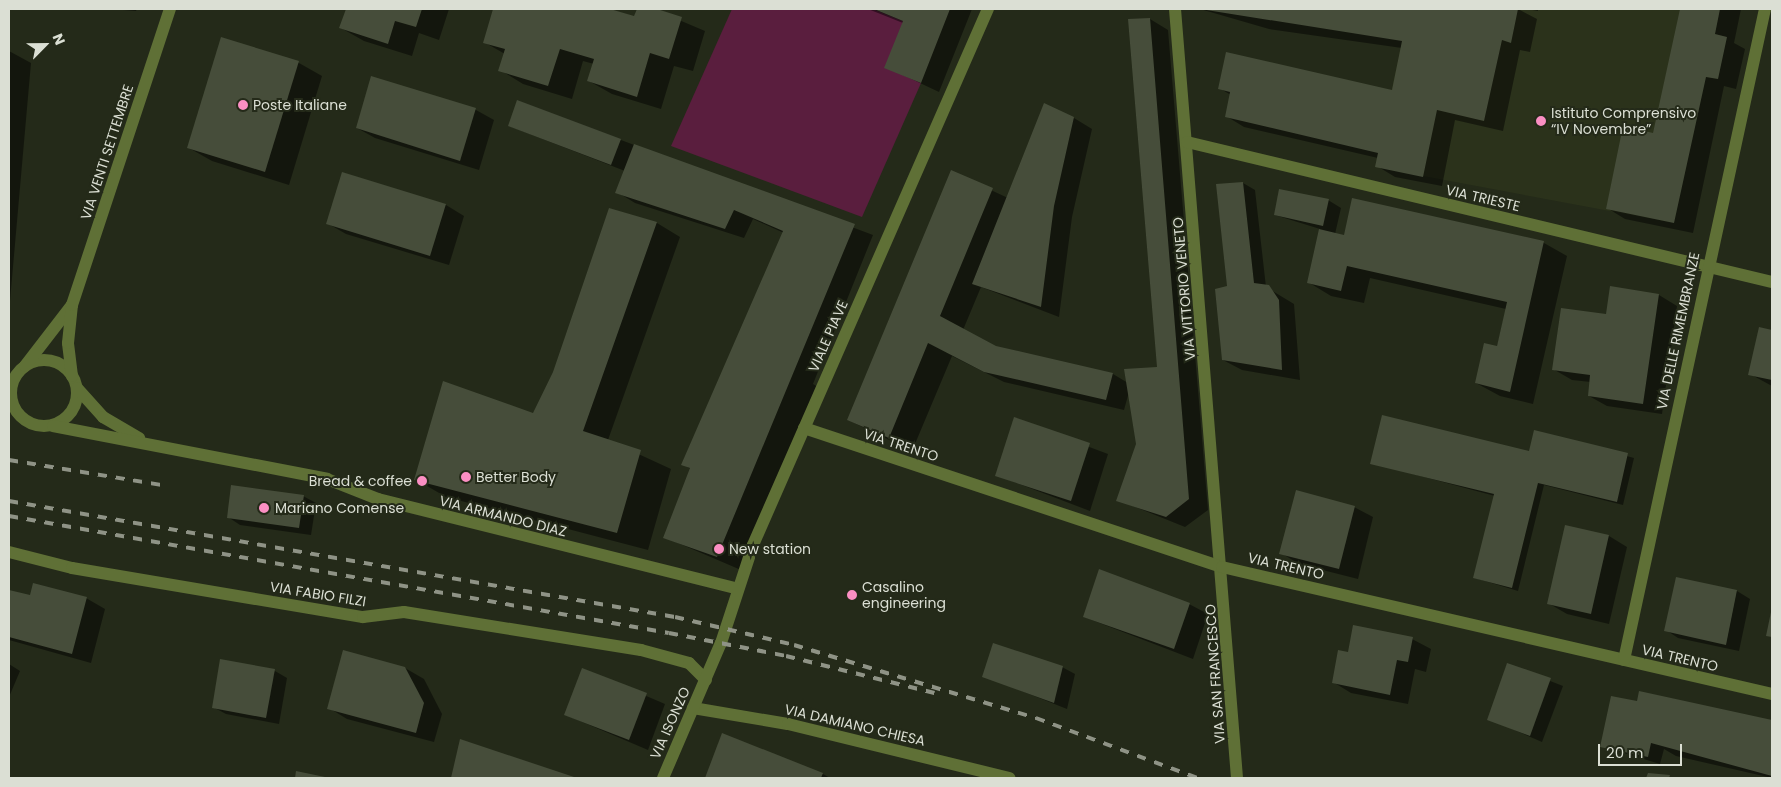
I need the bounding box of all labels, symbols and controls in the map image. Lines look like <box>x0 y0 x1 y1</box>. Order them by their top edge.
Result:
north arrow <box>20 20 70 70</box>
text: N <box>48 30 70 48</box>
street label: VIA VENTI SETTEMBRE <box>77 82 137 222</box>
place label: Poste Italiane <box>253 97 347 113</box>
marker: Poste Italiane <box>237 99 249 111</box>
place label: Istituto Comprensivo “IV Novembre” <box>1551 105 1696 138</box>
marker: Istituto Comprensivo “IV Novembre” <box>1535 115 1547 127</box>
street label: VIA TRIESTE <box>1444 181 1522 215</box>
street label: VIA VITTORIO VENETO <box>1169 216 1199 362</box>
street label: VIA DELLE RIMEMBRANZE <box>1653 251 1703 411</box>
street label: VIALE PIAVE <box>805 297 851 375</box>
street label: VIA TRENTO <box>861 425 941 465</box>
place label: Better Body <box>476 469 556 485</box>
marker: Better Body <box>460 471 472 483</box>
place label: Bread & coffee <box>309 473 412 489</box>
marker: Bread & coffee <box>416 475 428 487</box>
street label: VIA ARMANDO DIAZ <box>438 492 568 540</box>
place label: Mariano Comense <box>275 500 404 516</box>
marker: Mariano Comense <box>257 501 271 515</box>
place label: New station <box>729 541 811 557</box>
marker: New station <box>713 543 725 555</box>
street label: VIA TRENTO <box>1246 549 1326 583</box>
street label: VIA FABIO FILZI <box>269 578 367 610</box>
place label: Casalino engineering <box>862 579 946 612</box>
marker: Casalino engineering <box>846 589 858 601</box>
street label: VIA SAN FRANCESCO <box>1202 603 1228 745</box>
street label: VIA TRENTO <box>1640 641 1720 675</box>
street label: VIA ISONZO <box>647 684 693 762</box>
street label: VIA DAMIANO CHIESA <box>783 701 927 749</box>
scale bar <box>1601 734 1685 766</box>
text: 20 m <box>1606 742 1644 763</box>

